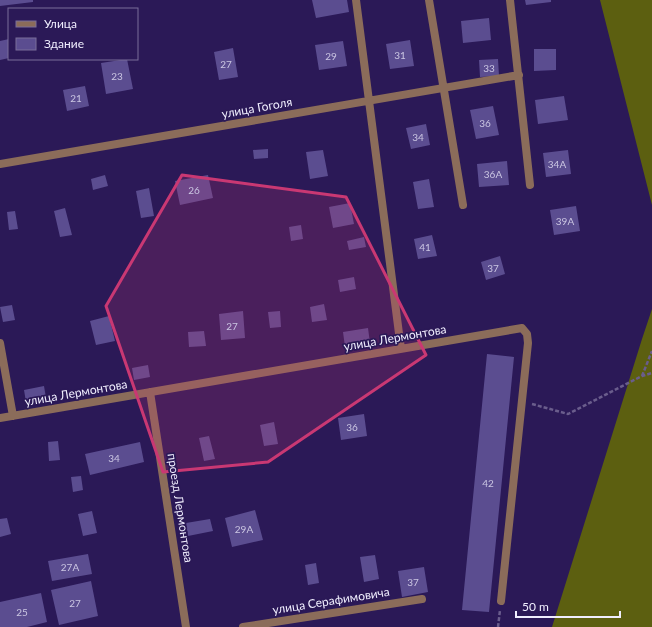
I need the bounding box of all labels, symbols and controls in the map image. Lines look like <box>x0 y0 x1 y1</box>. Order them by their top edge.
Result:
legend <box>8 8 138 60</box>
text: Улица <box>44 16 77 31</box>
text: Здание <box>44 36 84 51</box>
house number: 31 <box>394 49 406 61</box>
house number: 29 <box>325 50 337 62</box>
house number: 27 <box>220 58 232 70</box>
house number: 33 <box>483 62 495 74</box>
house number: 23 <box>111 70 123 82</box>
house number: 21 <box>70 92 82 104</box>
street label: улица Гоголя <box>221 94 293 121</box>
house number: 36 <box>479 117 491 129</box>
house number: 34 <box>412 131 424 143</box>
house number: 34А <box>548 158 566 170</box>
house number: 36А <box>484 168 502 180</box>
house number: 26 <box>188 184 200 196</box>
house number: 39А <box>556 215 574 227</box>
house number: 41 <box>419 241 431 253</box>
house number: 37 <box>487 262 499 274</box>
house number: 27 <box>226 320 238 332</box>
street label: улица Лермонтова <box>342 321 447 354</box>
street label: улица Лермонтова <box>23 376 128 409</box>
house number: 36 <box>346 421 358 433</box>
house number: 34 <box>108 452 120 464</box>
street label: проезд Лермонтова <box>164 452 197 564</box>
house number: 42 <box>482 477 494 489</box>
house number: 29А <box>235 523 253 535</box>
house number: 27А <box>61 561 79 573</box>
house number: 37 <box>407 576 419 588</box>
street label: улица Серафимовича <box>271 584 391 617</box>
scale bar <box>516 593 620 619</box>
house number: 27 <box>69 597 81 609</box>
text: 50 m <box>522 599 549 614</box>
house number: 25 <box>16 606 28 618</box>

